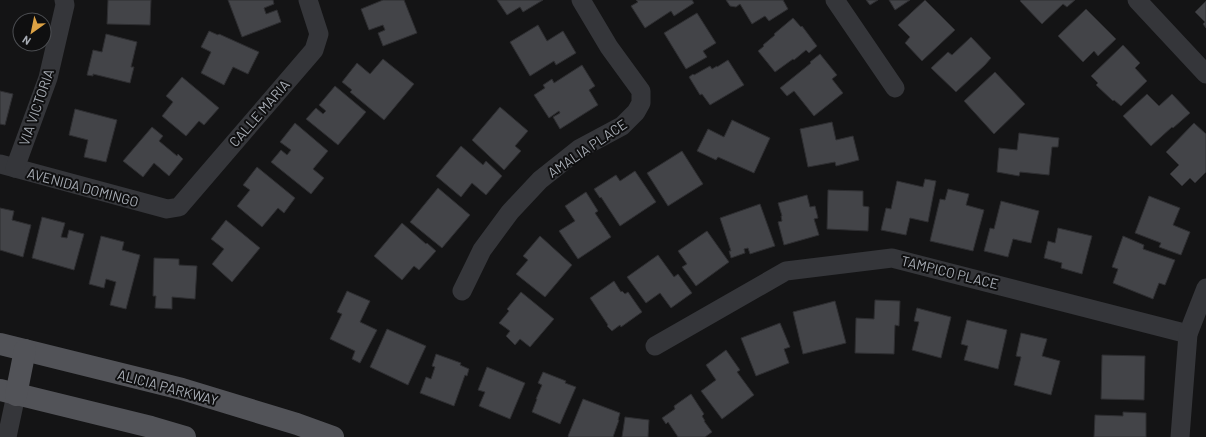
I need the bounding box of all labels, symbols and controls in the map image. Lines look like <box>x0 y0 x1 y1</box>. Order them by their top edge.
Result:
north arrow <box>12 12 52 52</box>
text: N <box>20 33 33 48</box>
street label: VIA VICTORIA <box>15 66 57 148</box>
street label: CALLE MARIA <box>225 76 293 150</box>
street label: AMALIA PLACE <box>544 115 630 181</box>
street label: AVENIDA DOMINGO <box>25 164 141 210</box>
street label: TAMPICO PLACE <box>900 252 1000 292</box>
street label: ALICIA PARKWAY <box>116 365 220 409</box>

